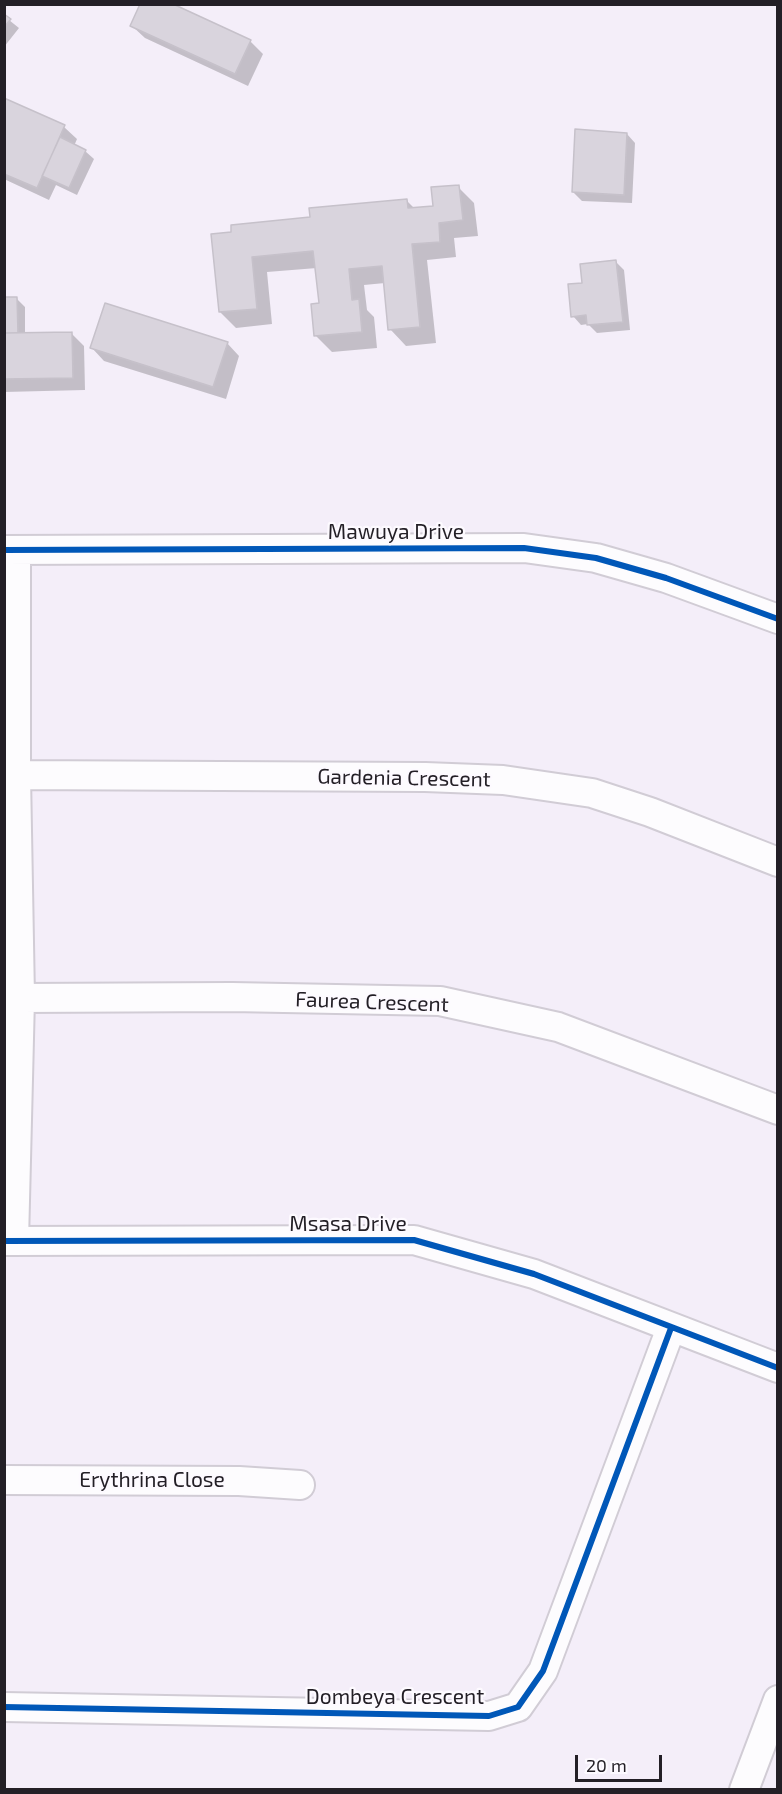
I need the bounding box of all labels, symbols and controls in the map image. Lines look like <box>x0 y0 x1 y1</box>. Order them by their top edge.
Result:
street label: Mawuya Drive <box>328 519 464 545</box>
street label: Gardenia Crescent <box>317 764 491 792</box>
street label: Faurea Crescent <box>295 987 449 1017</box>
street label: Msasa Drive <box>289 1211 407 1237</box>
street label: Erythrina Close <box>79 1467 225 1493</box>
street label: Dombeya Crescent <box>306 1684 484 1710</box>
scale bar <box>578 1743 665 1781</box>
text: 20 m <box>586 1754 627 1776</box>

